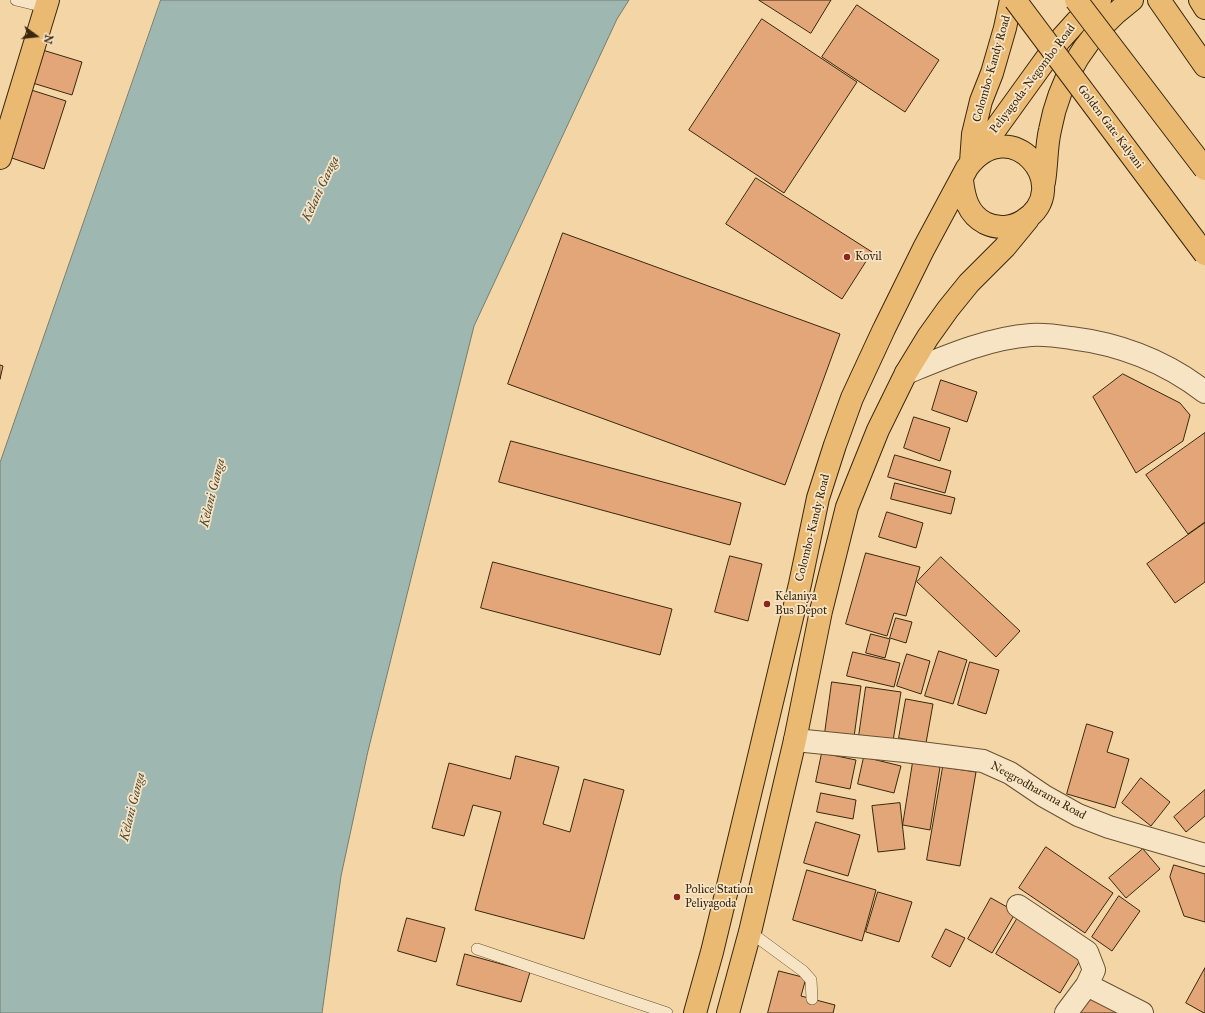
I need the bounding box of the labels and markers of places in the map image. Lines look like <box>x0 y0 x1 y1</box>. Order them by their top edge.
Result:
place label: Kovil <box>855 250 882 264</box>
marker: Kovil <box>842 252 852 262</box>
place label: Kelaniya Bus Depot <box>775 590 827 618</box>
marker: Kelaniya Bus Depot <box>762 599 772 609</box>
place label: Police Station Peliyagoda <box>685 883 753 911</box>
marker: Police Station Peliyagoda <box>672 892 682 902</box>

